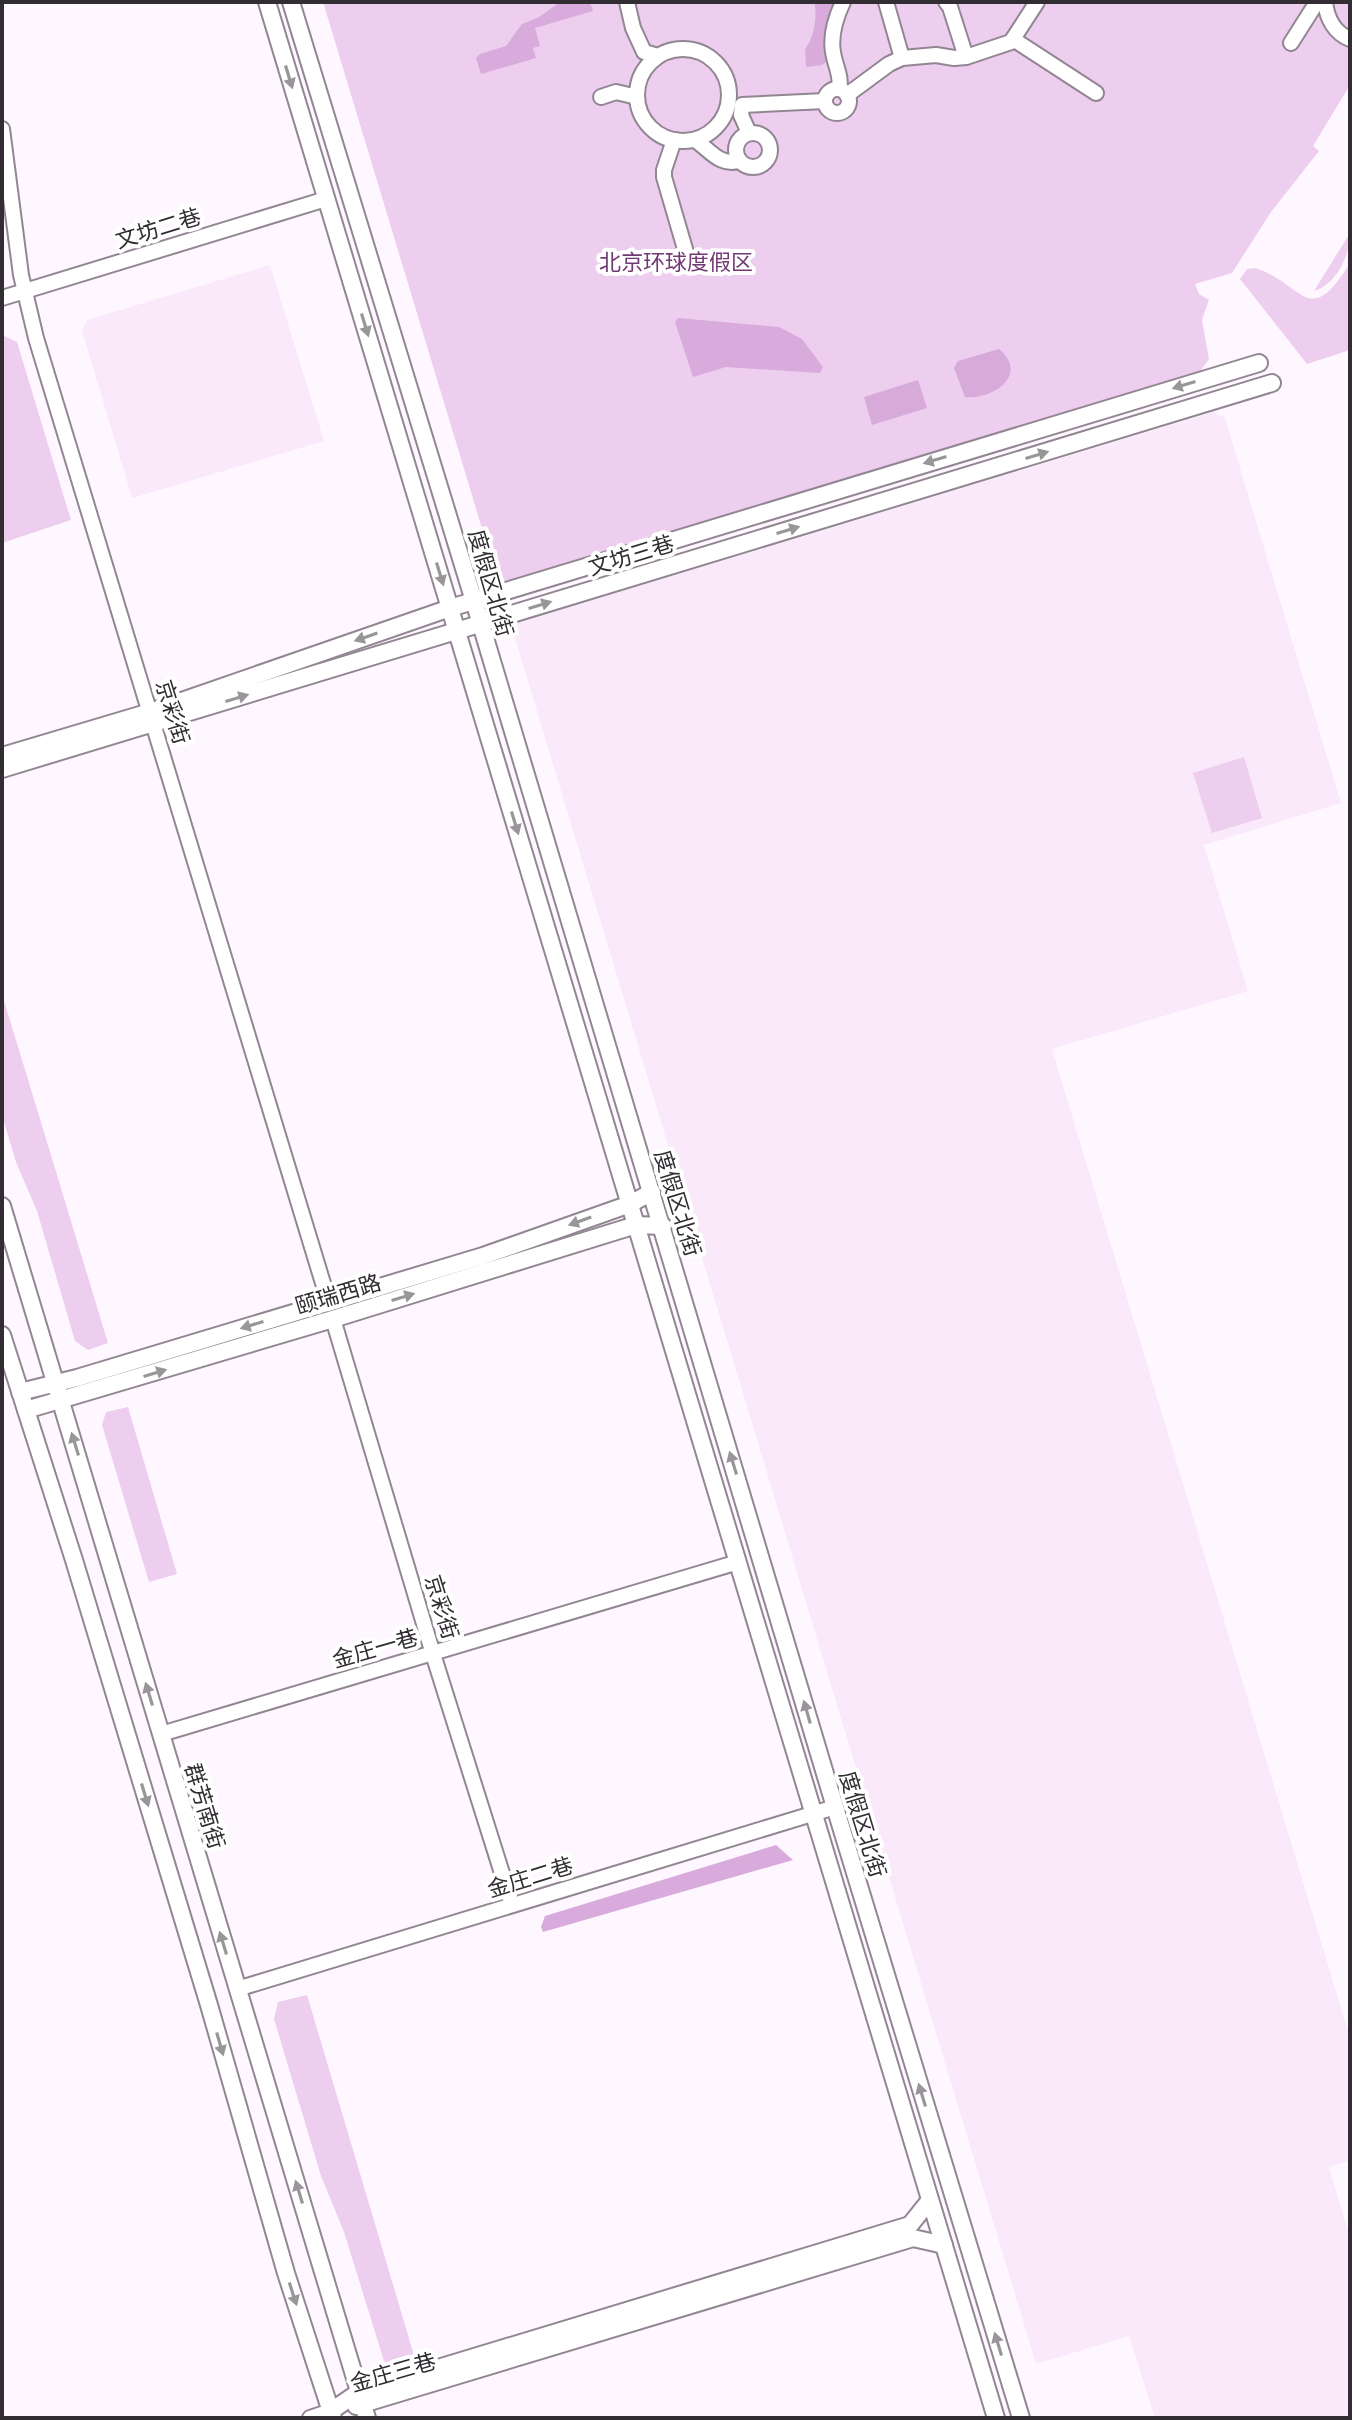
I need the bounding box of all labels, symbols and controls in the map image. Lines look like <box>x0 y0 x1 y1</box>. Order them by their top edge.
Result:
one-way arrow <box>283 65 296 89</box>
street label: 文坊二巷 <box>112 201 204 254</box>
park label: 北京环球度假区 <box>599 247 753 276</box>
one-way arrow <box>359 314 372 338</box>
one-way arrow <box>1172 379 1196 392</box>
one-way arrow <box>1026 448 1050 461</box>
one-way arrow <box>923 454 947 467</box>
one-way arrow <box>777 523 801 536</box>
street label: 度假区北街 <box>462 526 521 640</box>
street label: 文坊三巷 <box>585 528 677 581</box>
one-way arrow <box>434 563 447 587</box>
one-way arrow <box>528 598 552 611</box>
one-way arrow <box>354 632 378 644</box>
street label: 京彩街 <box>150 676 197 748</box>
one-way arrow <box>226 691 250 704</box>
one-way arrow <box>509 812 522 836</box>
street label: 度假区北街 <box>649 1146 708 1260</box>
one-way arrow <box>568 1216 592 1228</box>
street label: 颐瑞西路 <box>292 1267 384 1320</box>
one-way arrow <box>392 1291 416 1303</box>
one-way arrow <box>240 1320 264 1332</box>
one-way arrow <box>143 1366 167 1378</box>
one-way arrow <box>68 1432 81 1456</box>
one-way arrow <box>726 1450 739 1474</box>
street label: 京彩街 <box>419 1571 466 1643</box>
street label: 金庄一巷 <box>329 1621 421 1674</box>
one-way arrow <box>142 1681 155 1705</box>
one-way arrow <box>800 1699 813 1723</box>
street label: 群芳南街 <box>179 1760 232 1852</box>
street label: 度假区北街 <box>834 1767 893 1881</box>
one-way arrow <box>140 1784 152 1808</box>
street label: 金庄二巷 <box>484 1850 576 1903</box>
one-way arrow <box>216 1930 229 1954</box>
one-way arrow <box>214 2032 226 2057</box>
one-way arrow <box>915 2082 928 2106</box>
one-way arrow <box>292 2179 305 2203</box>
one-way arrow <box>288 2282 300 2306</box>
one-way arrow <box>991 2331 1004 2355</box>
street label: 金庄三巷 <box>347 2345 439 2398</box>

